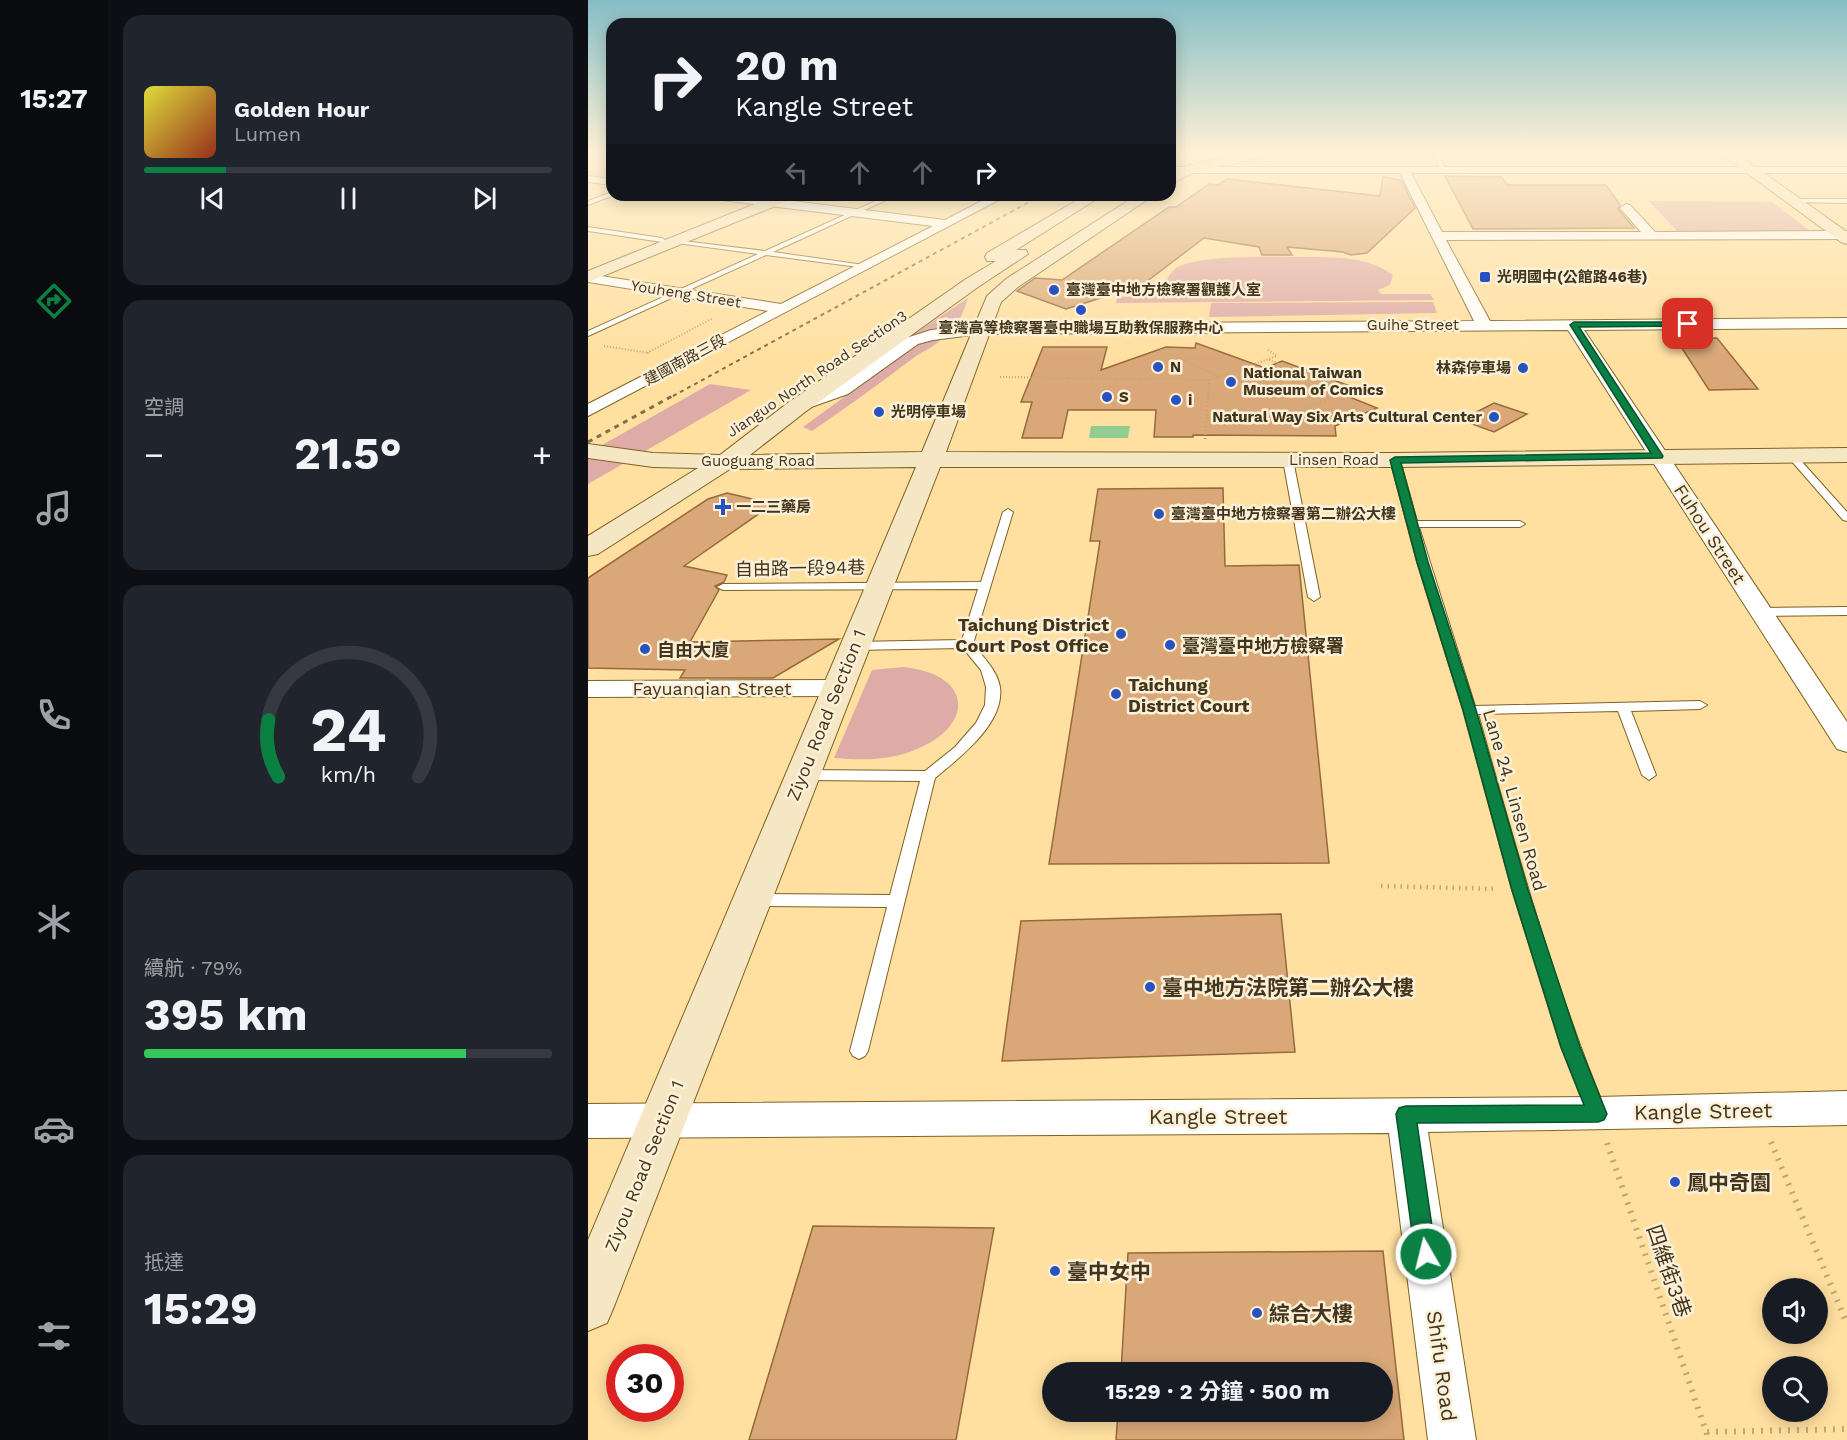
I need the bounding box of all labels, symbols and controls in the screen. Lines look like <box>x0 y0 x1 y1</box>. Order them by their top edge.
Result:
text: 20 m <box>735 41 839 90</box>
icon: right <box>636 42 714 120</box>
text: 15:27 <box>20 83 88 115</box>
text: Kangle Street <box>735 91 913 123</box>
text: Golden Hour <box>234 97 369 122</box>
text: Lumen <box>234 122 301 146</box>
icon: left <box>780 156 813 189</box>
icon: ahead <box>843 156 876 189</box>
icon: ahead <box>906 156 939 189</box>
icon: right <box>969 156 1002 189</box>
icon: previous <box>196 182 229 215</box>
icon: pause <box>332 182 365 215</box>
icon: next <box>468 182 501 215</box>
place label: 光明國中(公館路46巷) <box>1497 268 1648 286</box>
marker: 光明國中(公館路46巷) <box>1478 270 1492 284</box>
street label: Youheng Street <box>630 276 743 312</box>
icon: directions <box>33 280 75 322</box>
place label: 臺灣臺中地方檢察署觀護人室 <box>1066 281 1261 299</box>
marker: 臺灣臺中地方檢察署觀護人室 <box>1047 283 1061 297</box>
pin <box>1662 298 1713 349</box>
marker: 臺灣高等檢察署臺中職場互助教保服務中心 <box>1074 303 1088 317</box>
street label: Jianguo North Road Section3 <box>723 307 911 441</box>
icon: arrive <box>1671 307 1704 340</box>
street label: Guihe Street <box>1367 316 1460 334</box>
place label: 臺灣高等檢察署臺中職場互助教保服務中心 <box>938 319 1224 337</box>
street label: 建國南路三段 <box>641 331 729 389</box>
place label: N <box>1170 358 1181 376</box>
place label: 林森停車場 <box>1436 359 1511 377</box>
marker: N <box>1151 360 1165 374</box>
marker: 林森停車場 <box>1516 361 1530 375</box>
place label: National Taiwan Museum of Comics <box>1243 364 1384 399</box>
marker: National Taiwan Museum of Comics <box>1224 375 1238 389</box>
place label: S <box>1119 388 1129 406</box>
marker: S <box>1100 390 1114 404</box>
place label: i <box>1188 391 1192 409</box>
marker: i <box>1169 393 1183 407</box>
text: 空調 <box>144 395 184 419</box>
place label: 光明停車場 <box>891 403 966 421</box>
marker: 光明停車場 <box>872 405 886 419</box>
place label: Natural Way Six Arts Cultural Center <box>1212 408 1483 426</box>
marker: Natural Way Six Arts Cultural Center <box>1487 410 1501 424</box>
text: 21.5° <box>294 427 402 480</box>
text: − <box>144 435 164 474</box>
text: + <box>532 435 552 474</box>
street label: Linsen Road <box>1289 451 1379 469</box>
street label: Guoguang Road <box>701 452 815 470</box>
street label: Fuhou Street <box>1670 480 1750 588</box>
icon: music <box>33 487 75 529</box>
marker: 一二三藥房 <box>714 498 732 516</box>
place label: 一二三藥房 <box>736 498 811 516</box>
place label: 臺灣臺中地方檢察署第二辦公大樓 <box>1171 505 1396 523</box>
marker: 臺灣臺中地方檢察署第二辦公大樓 <box>1152 507 1166 521</box>
street label: 自由路一段94巷 <box>735 556 865 580</box>
place label: Taichung District Court Post Office <box>955 614 1109 656</box>
street label: Ziyou Road Section 1 <box>782 626 870 804</box>
marker: Taichung District Court Post Office <box>1114 627 1128 641</box>
place label: 臺灣臺中地方檢察署 <box>1182 635 1344 656</box>
marker: 臺灣臺中地方檢察署 <box>1163 638 1177 652</box>
place label: 自由大廈 <box>657 639 729 660</box>
marker: 自由大廈 <box>638 642 652 656</box>
place label: Taichung District Court <box>1128 674 1249 716</box>
street label: Fayuanqian Street <box>632 678 792 699</box>
marker: Taichung District Court <box>1109 687 1123 701</box>
text: 24 <box>310 693 386 766</box>
icon: phone <box>33 694 75 736</box>
street label: Lane 24, Linsen Road <box>1479 707 1551 893</box>
text: km/h <box>320 762 376 787</box>
icon: climate <box>33 901 75 943</box>
text: 續航 · 79% <box>144 956 242 980</box>
place label: 臺中地方法院第二辦公大樓 <box>1162 975 1414 1000</box>
marker: 臺中地方法院第二辦公大樓 <box>1143 980 1157 994</box>
text: 395 km <box>144 988 308 1041</box>
street label: Ziyou Road Section 1 <box>600 1077 688 1255</box>
street label: Kangle Street <box>1634 1097 1773 1125</box>
street label: Kangle Street <box>1149 1104 1287 1129</box>
icon: car <box>33 1108 75 1150</box>
place label: 鳳中奇園 <box>1687 1170 1771 1195</box>
marker: 鳳中奇園 <box>1668 1175 1682 1189</box>
street label: 四維街3巷 <box>1642 1221 1696 1321</box>
position arrow <box>1394 1222 1458 1286</box>
text: 抵達 <box>144 1250 184 1274</box>
place label: 臺中女中 <box>1067 1259 1151 1284</box>
marker: 臺中女中 <box>1048 1264 1062 1278</box>
map controls <box>1762 1278 1828 1422</box>
button: sound <box>1762 1278 1828 1344</box>
text: 15:29 <box>144 1282 258 1335</box>
place label: 綜合大樓 <box>1269 1301 1353 1326</box>
marker: 綜合大樓 <box>1250 1306 1264 1320</box>
street label: Shifu Road <box>1422 1309 1462 1423</box>
icon: filters <box>33 1315 75 1357</box>
speed limit sign: 30 <box>606 1344 684 1422</box>
button: search <box>1762 1356 1828 1422</box>
text: 15:29 · 2 分鐘 · 500 m <box>1105 1379 1330 1404</box>

